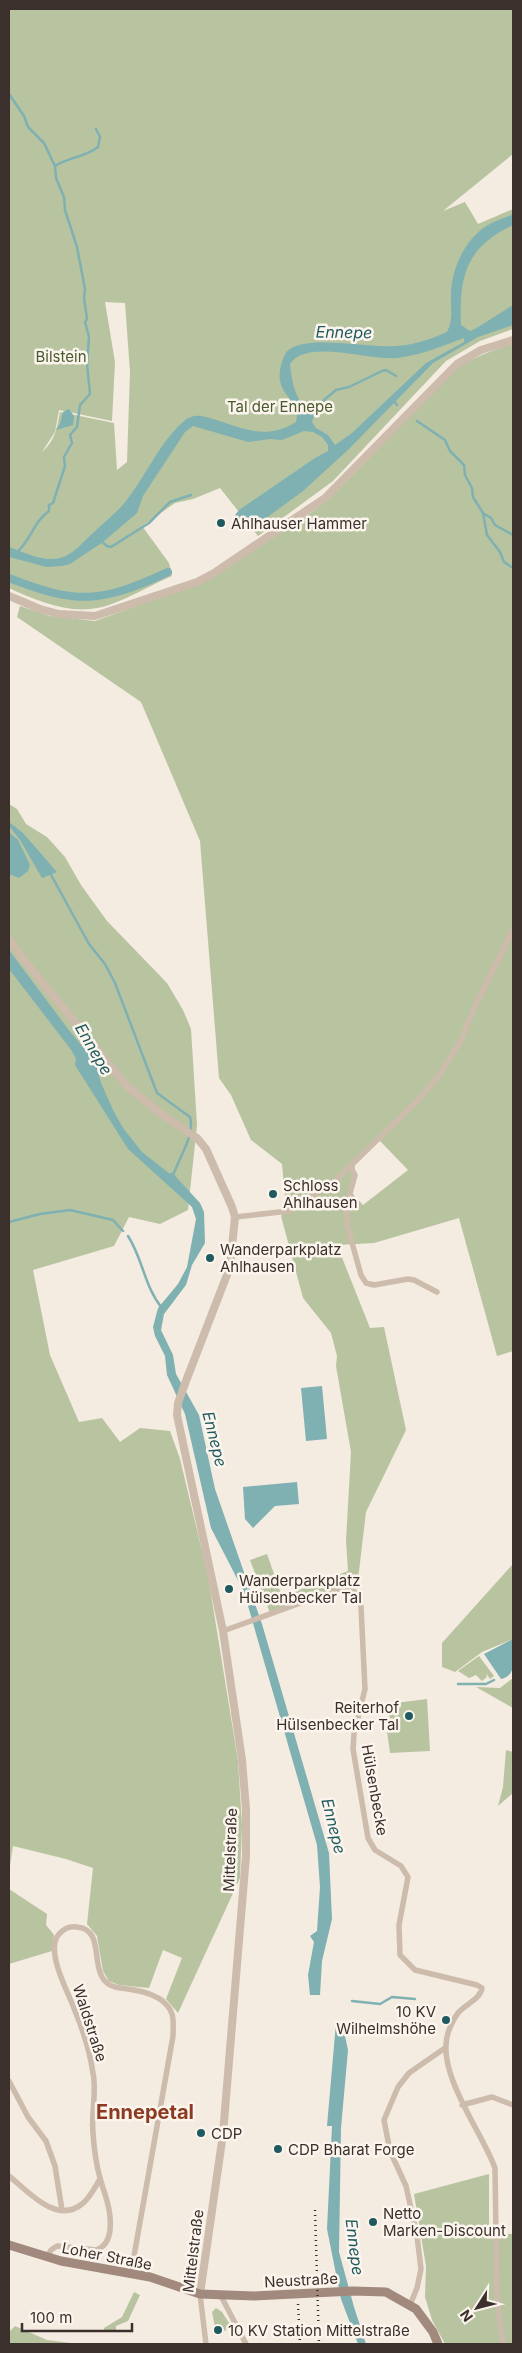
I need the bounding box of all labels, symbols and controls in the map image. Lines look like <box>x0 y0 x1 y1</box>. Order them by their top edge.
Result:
water label: Ennepe <box>315 322 373 342</box>
park label: Bilstein <box>36 347 87 366</box>
park label: Tal der Ennepe <box>227 397 333 416</box>
place label: Ahlhauser Hammer <box>231 514 367 533</box>
marker: Ahlhauser Hammer <box>215 517 227 529</box>
water label: Ennepe <box>71 1019 117 1079</box>
place label: Schloss Ahlhausen <box>283 1176 358 1212</box>
marker: Schloss Ahlhausen <box>267 1188 279 1200</box>
place label: Wanderparkplatz Ahlhausen <box>220 1240 341 1276</box>
marker: Wanderparkplatz Ahlhausen <box>204 1252 216 1264</box>
water label: Ennepe <box>198 1409 232 1469</box>
place label: Wanderparkplatz Hülsenbecker Tal <box>239 1571 362 1607</box>
marker: Wanderparkplatz Hülsenbecker Tal <box>223 1583 235 1595</box>
place label: Reiterhof Hülsenbecker Tal <box>276 1698 399 1734</box>
marker: Reiterhof Hülsenbecker Tal <box>403 1710 415 1722</box>
street label: Hülsenbecke <box>358 1743 392 1837</box>
water label: Ennepe <box>317 1796 351 1856</box>
street label: Mittelstraße <box>219 1808 241 1892</box>
street label: Waldstraße <box>69 1982 111 2064</box>
place label: 10 KV Wilhelmshöhe <box>336 2002 436 2038</box>
marker: 10 KV Wilhelmshöhe <box>440 2014 452 2026</box>
district label: Ennepetal <box>96 2100 194 2124</box>
place label: CDP <box>211 2124 242 2143</box>
marker: CDP <box>195 2127 207 2139</box>
place label: CDP Bharat Forge <box>288 2140 414 2159</box>
marker: CDP Bharat Forge <box>272 2143 284 2155</box>
place label: Netto Marken-Discount <box>383 2204 506 2240</box>
street label: Mittelstraße <box>178 2208 208 2294</box>
marker: Netto Marken-Discount <box>367 2216 379 2228</box>
water label: Ennepe <box>342 2218 368 2276</box>
street label: Loher Straße <box>60 2238 154 2274</box>
street label: Neustraße <box>264 2269 338 2291</box>
north arrow <box>452 2283 502 2333</box>
scale bar <box>22 2300 132 2332</box>
text: N <box>456 2307 476 2325</box>
text: 100 m <box>30 2308 72 2327</box>
place label: 10 KV Station Mittelstraße <box>228 2321 410 2340</box>
marker: 10 KV Station Mittelstraße <box>212 2324 224 2336</box>

